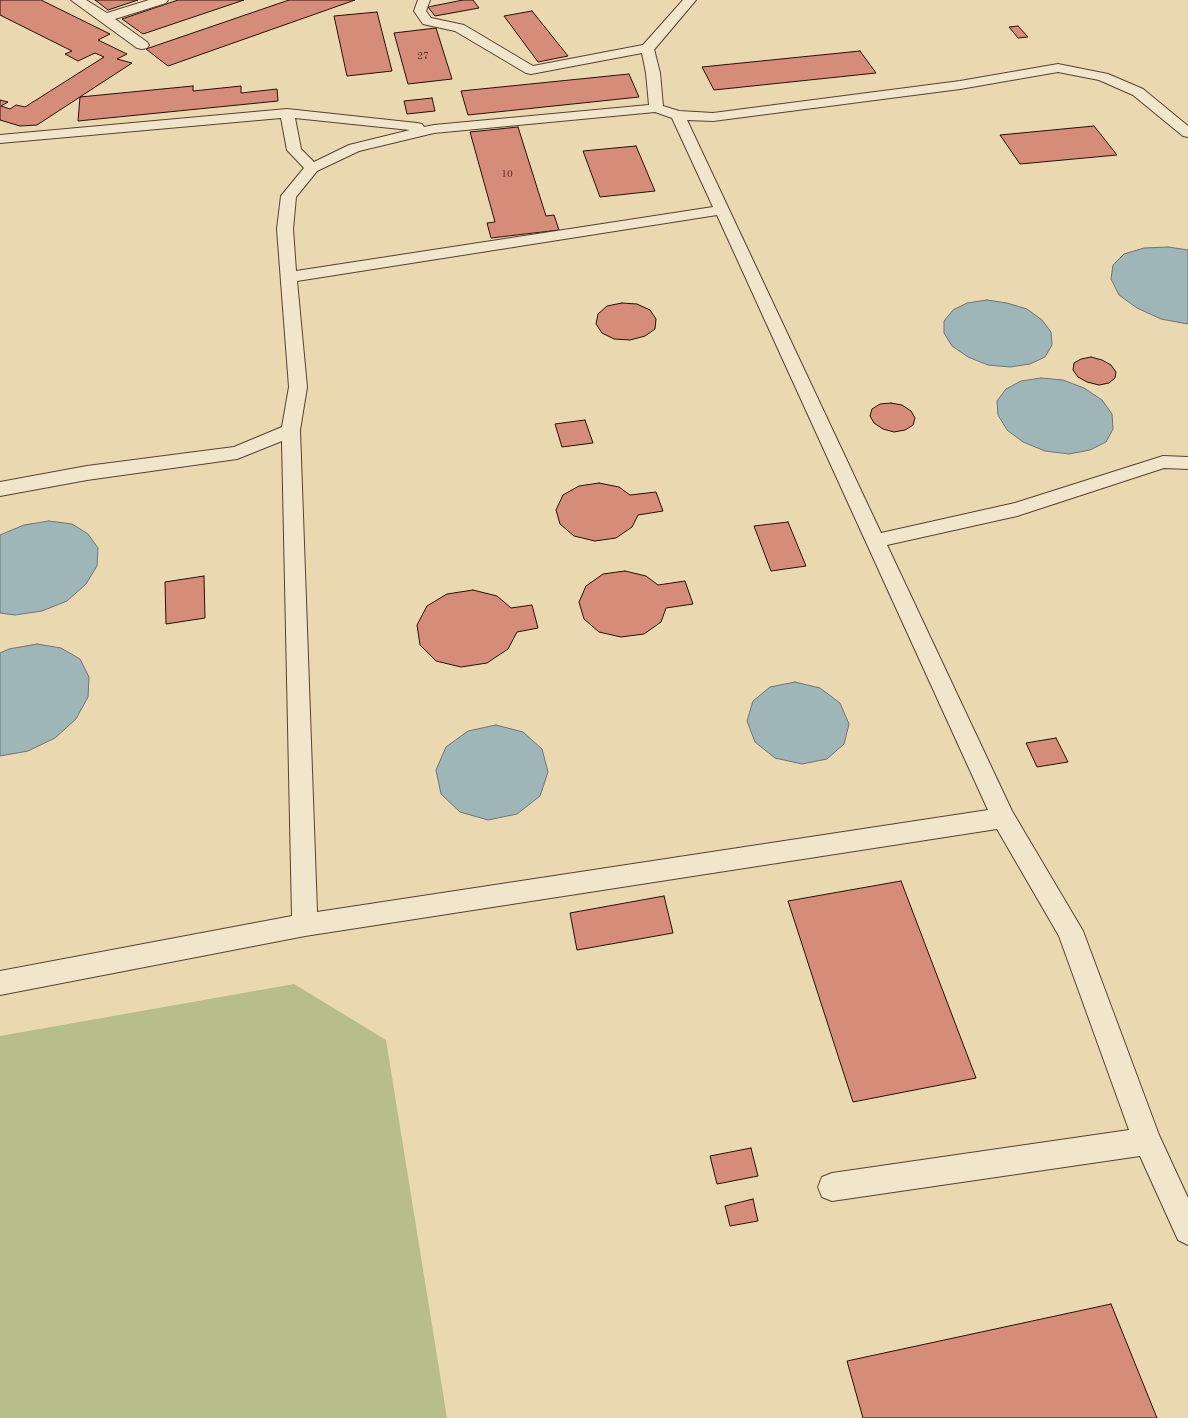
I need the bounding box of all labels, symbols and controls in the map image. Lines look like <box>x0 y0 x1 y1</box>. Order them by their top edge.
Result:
house number: 27 <box>417 50 429 62</box>
house number: 10 <box>501 168 513 180</box>

